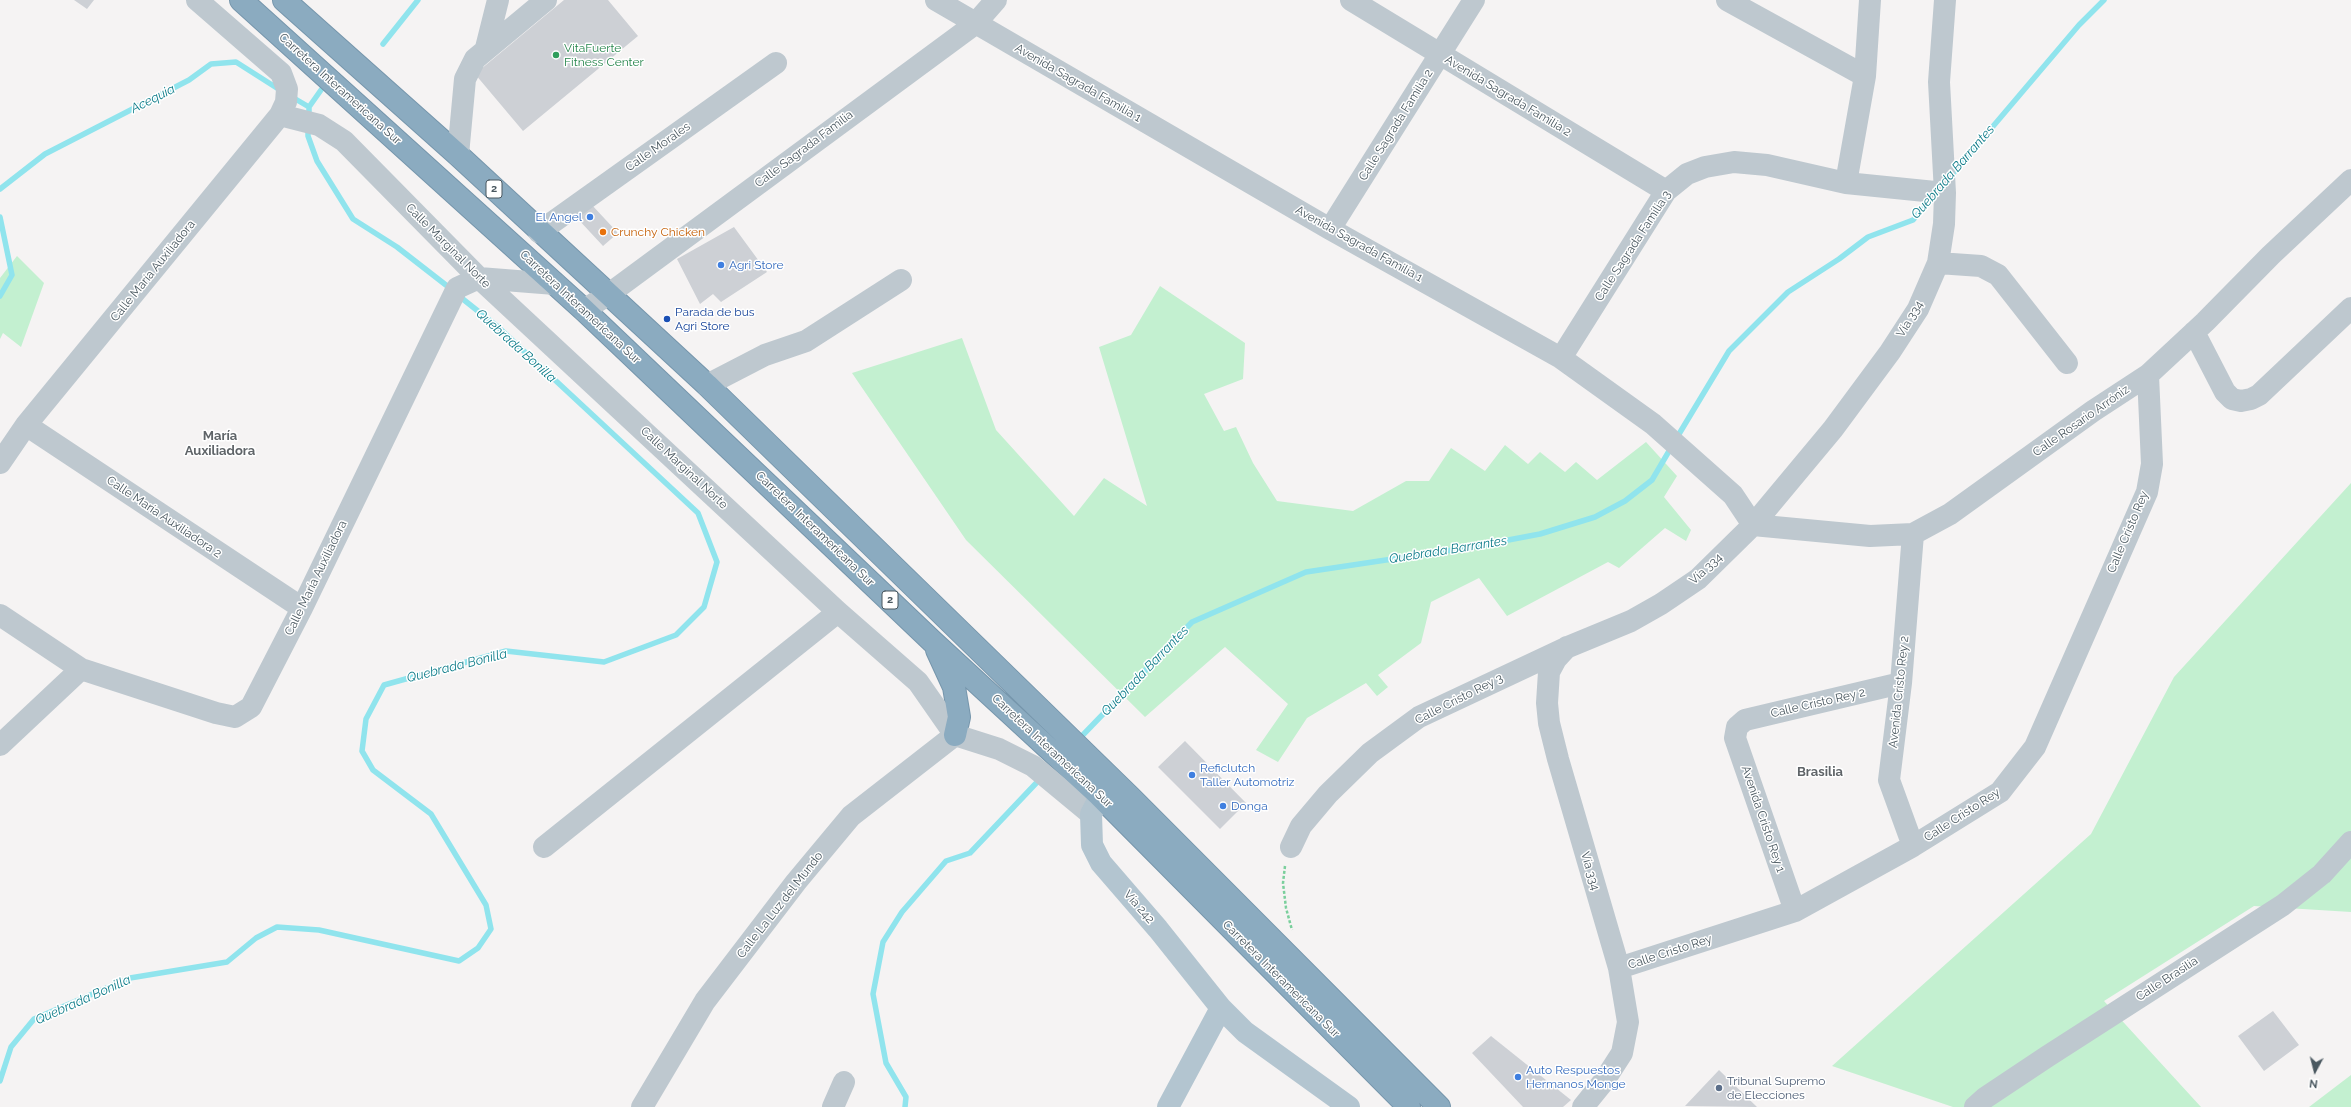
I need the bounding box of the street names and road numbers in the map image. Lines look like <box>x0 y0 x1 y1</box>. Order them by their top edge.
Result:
street label: Carretera Interamericana Sur <box>276 30 404 148</box>
street label: Avenida Sagrada Familia 1 <box>1012 41 1144 125</box>
street label: Avenida Sagrada Familia 2 <box>1442 53 1574 139</box>
street label: Calle Sagrada Familia 2 <box>1356 67 1436 183</box>
street label: Calle Sagrada Familia <box>752 107 856 191</box>
street label: Calle Morales <box>623 119 693 175</box>
road number: 2 <box>486 180 502 198</box>
street label: Calle Sagrada Familia 3 <box>1592 188 1674 304</box>
street label: Calle Marginal Norte <box>403 201 493 291</box>
street label: Avenida Sagrada Familia 1 <box>1293 203 1425 285</box>
street label: Calle María Auxiliadora <box>108 217 198 325</box>
street label: Carretera Interamericana Sur <box>517 247 643 367</box>
street label: Vía 334 <box>1894 298 1926 340</box>
street label: Calle Rosario Arróniz <box>2030 382 2132 460</box>
street label: Calle Marginal Norte <box>637 424 731 512</box>
street label: Carretera Interamericana Sur <box>753 468 877 590</box>
street label: Calle María Auxiliadora 2 <box>104 473 224 561</box>
street label: Calle Cristo Rey <box>2104 489 2152 575</box>
street label: Calle María Auxiliadora <box>282 518 350 638</box>
street label: Vía 334 <box>1686 550 1726 588</box>
road number: 2 <box>882 591 898 609</box>
street label: Avenida Cristo Rey 2 <box>1886 635 1912 749</box>
street label: Calle Cristo Rey 3 <box>1413 671 1505 727</box>
street label: Calle Cristo Rey 2 <box>1769 685 1867 721</box>
street label: Carretera Interamericana Sur <box>989 691 1115 811</box>
street label: Avenida Cristo Rey 1 <box>1738 764 1788 874</box>
street label: Calle Cristo Rey <box>1921 785 2003 845</box>
street label: Calle La Luz del Mundo <box>734 849 826 961</box>
street label: Vía 334 <box>1578 850 1602 892</box>
street label: Vía 242 <box>1121 887 1157 927</box>
street label: Carretera Interamericana Sur <box>1219 917 1343 1041</box>
street label: Calle Cristo Rey <box>1626 932 1714 972</box>
street label: Calle Brasilia <box>2133 954 2201 1004</box>

